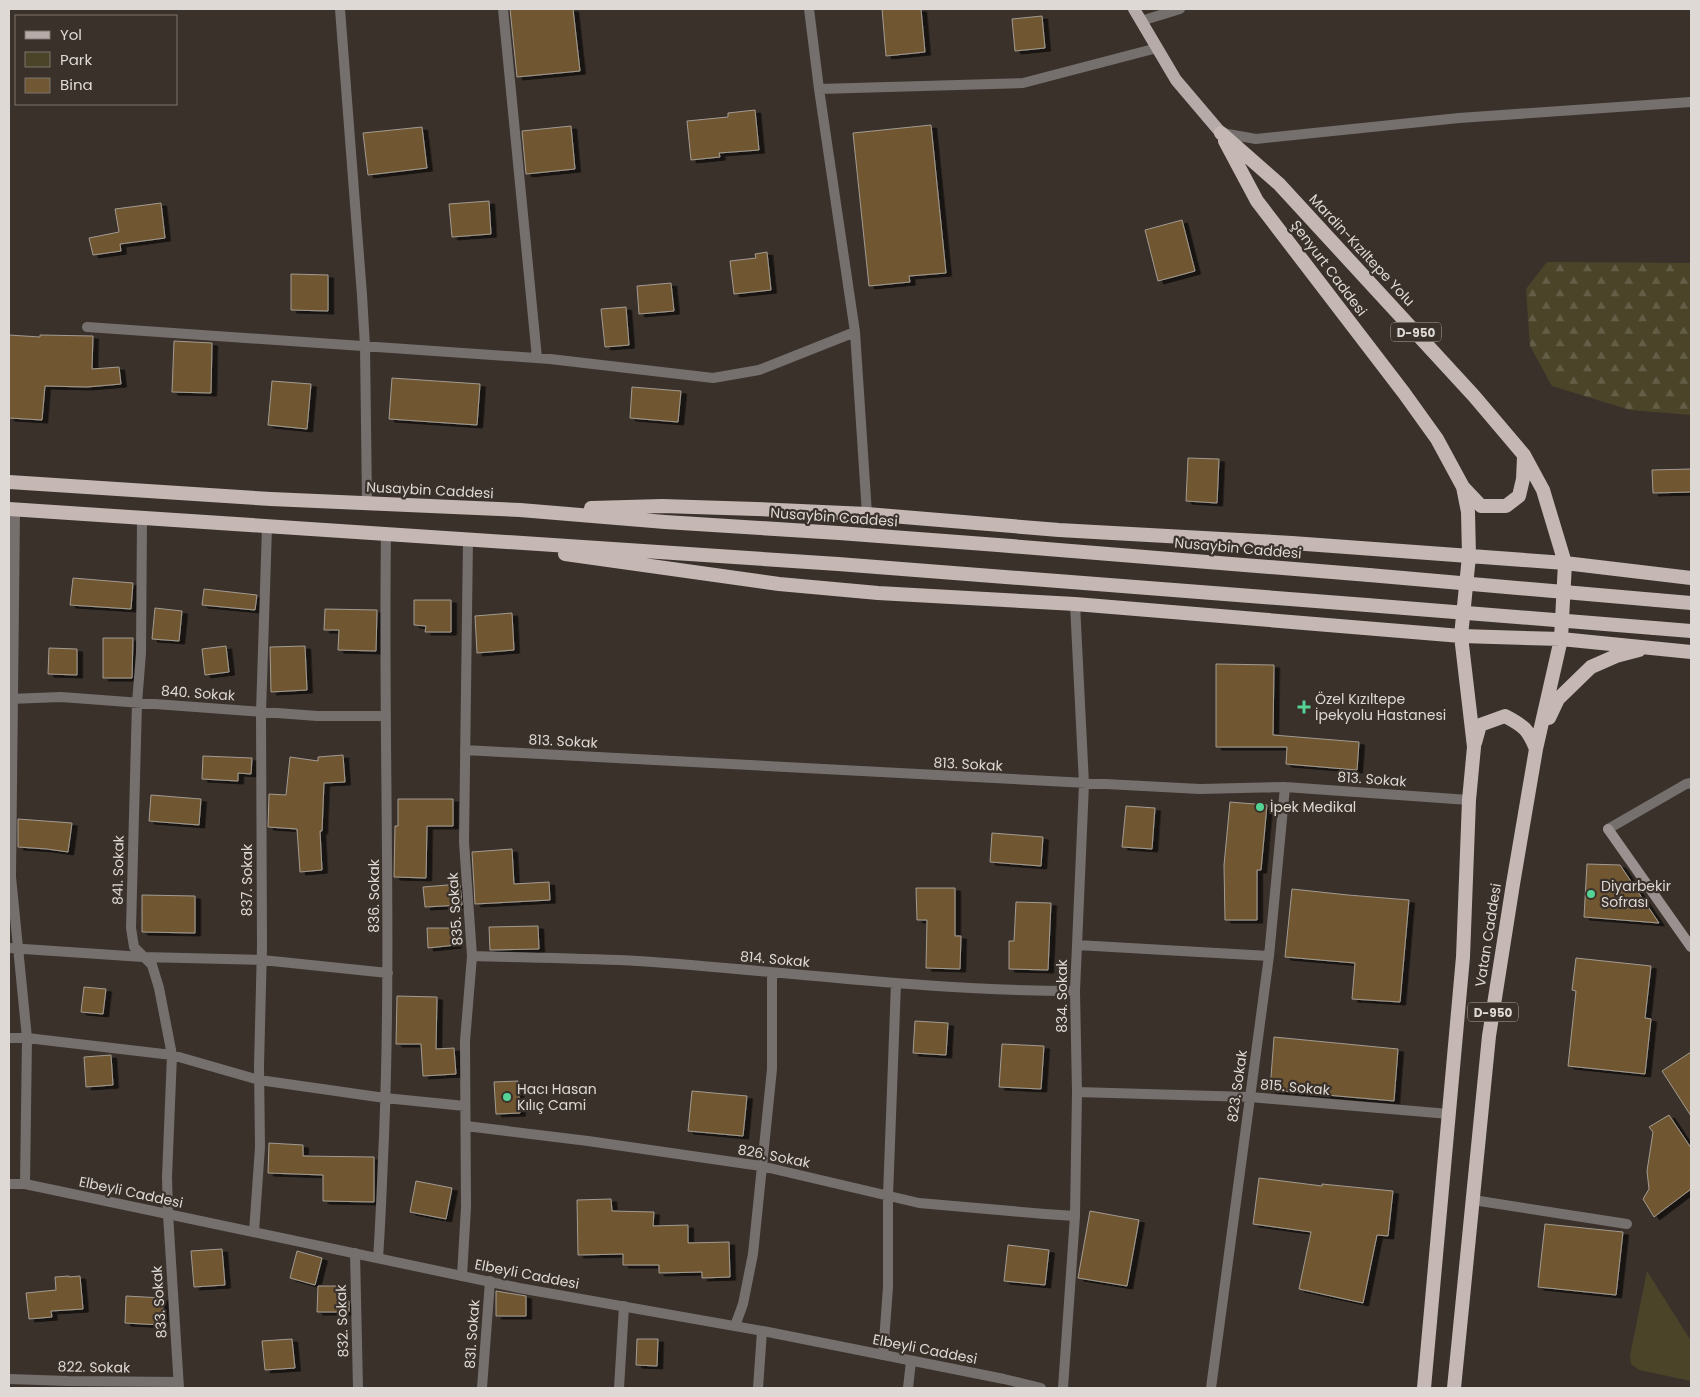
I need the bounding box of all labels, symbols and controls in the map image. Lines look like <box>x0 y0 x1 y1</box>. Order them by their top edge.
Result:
legend <box>15 15 178 105</box>
text: Yol <box>60 24 82 45</box>
text: Park <box>60 49 92 70</box>
text: Bina <box>60 74 93 95</box>
street label: Mardin-Kızıltepe Yolu <box>1305 190 1419 310</box>
street label: Şenyurt Caddesi <box>1286 216 1372 320</box>
road number: D-950 <box>1391 322 1441 342</box>
street label: Nusaybin Caddesi <box>366 477 494 503</box>
street label: Nusaybin Caddesi <box>770 503 898 531</box>
street label: Nusaybin Caddesi <box>1174 532 1302 564</box>
street label: 840. Sokak <box>160 680 236 706</box>
place label: Özel Kızıltepe İpekyolu Hastanesi <box>1315 689 1446 725</box>
marker: Özel Kızıltepe İpekyolu Hastanesi <box>1297 700 1311 714</box>
street label: 813. Sokak <box>528 729 599 753</box>
street label: 813. Sokak <box>933 752 1004 776</box>
street label: 813. Sokak <box>1337 767 1408 791</box>
place label: İpek Medikal <box>1270 797 1356 817</box>
marker: İpek Medikal <box>1254 801 1266 813</box>
street label: 841. Sokak <box>107 834 129 905</box>
street label: 837. Sokak <box>237 843 257 916</box>
street label: 836. Sokak <box>364 858 384 933</box>
street label: 835. Sokak <box>442 871 468 946</box>
place label: Diyarbekir Sofrası <box>1601 876 1671 912</box>
street label: Vatan Caddesi <box>1470 882 1506 988</box>
marker: Diyarbekir Sofrası <box>1585 888 1597 900</box>
street label: 814. Sokak <box>739 946 811 972</box>
street label: 834. Sokak <box>1052 958 1072 1033</box>
road number: D-950 <box>1468 1002 1518 1022</box>
street label: 823. Sokak <box>1222 1048 1252 1123</box>
street label: 815. Sokak <box>1259 1074 1331 1100</box>
place label: Hacı Hasan Kılıç Cami <box>517 1079 597 1115</box>
marker: Hacı Hasan Kılıç Cami <box>501 1091 513 1103</box>
street label: 826. Sokak <box>736 1139 813 1173</box>
street label: Elbeyli Caddesi <box>77 1171 185 1213</box>
street label: Elbeyli Caddesi <box>473 1254 581 1294</box>
street label: 833. Sokak <box>146 1264 172 1339</box>
street label: 832. Sokak <box>331 1283 353 1358</box>
street label: 831. Sokak <box>460 1298 484 1369</box>
street label: Elbeyli Caddesi <box>871 1329 979 1369</box>
street label: 822. Sokak <box>57 1356 131 1378</box>

